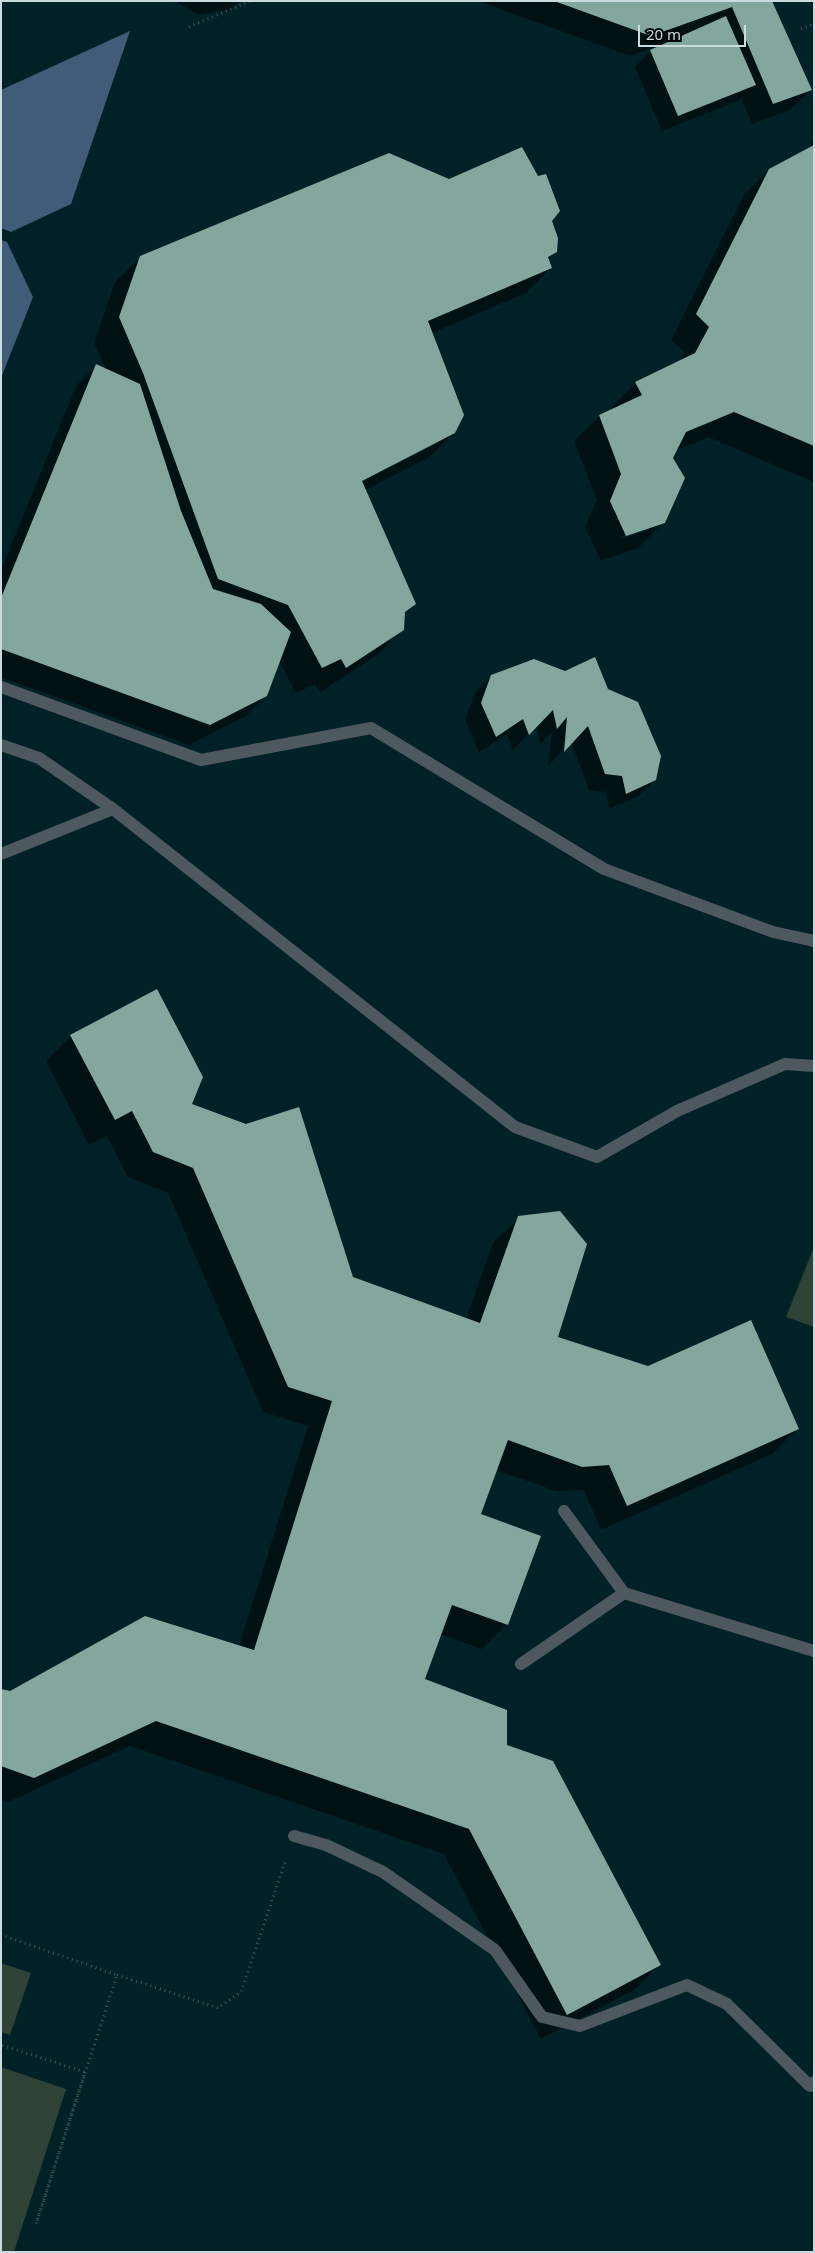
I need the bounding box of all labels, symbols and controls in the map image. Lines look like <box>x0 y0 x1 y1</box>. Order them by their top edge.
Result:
scale bar <box>640 15 748 47</box>
text: 20 m <box>646 24 681 44</box>

